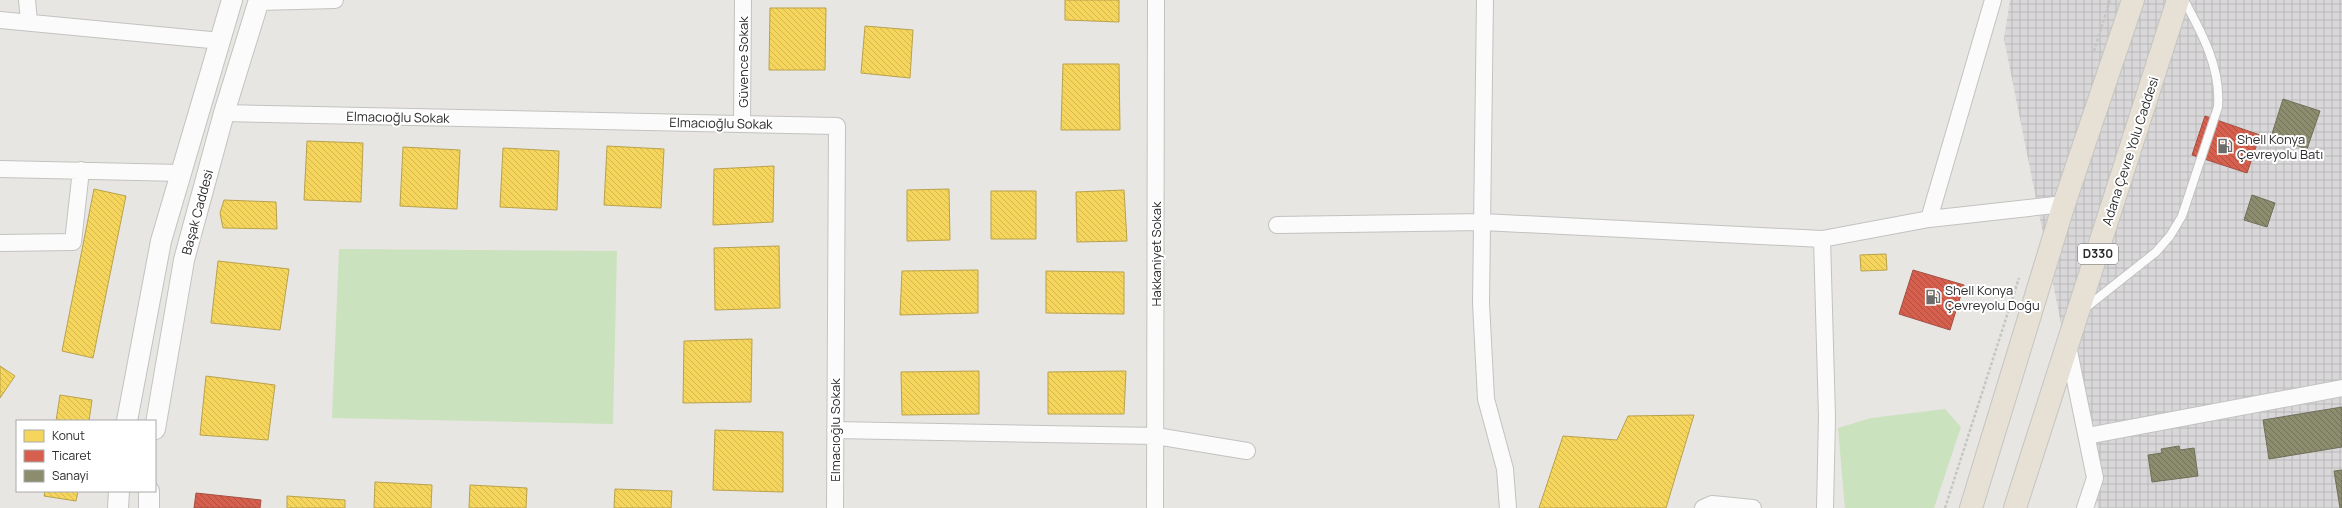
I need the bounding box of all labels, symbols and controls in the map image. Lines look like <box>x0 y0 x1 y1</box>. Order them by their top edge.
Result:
street label: Güvence Sokak <box>734 16 752 108</box>
street label: Adana Çevre Yolu Caddesi <box>2097 74 2163 228</box>
street label: Elmacıoğlu Sokak <box>346 107 450 127</box>
street label: Elmacıoğlu Sokak <box>669 113 773 133</box>
place label: Shell Konya Çevreyolu Batı <box>2237 130 2323 163</box>
fuel station icon: Shell Konya Çevreyolu Batı <box>2216 137 2234 155</box>
street label: Başak Caddesi <box>177 167 217 257</box>
street label: Hakkaniyet Sokak <box>1147 201 1165 306</box>
road number: D330 <box>2078 244 2118 264</box>
place label: Shell Konya Çevreyolu Doğu <box>1945 281 2040 314</box>
fuel station icon: Shell Konya Çevreyolu Doğu <box>1924 288 1942 306</box>
street label: Elmacıoğlu Sokak <box>826 378 844 482</box>
legend <box>16 420 156 492</box>
text: Konut <box>52 427 85 444</box>
text: Ticaret <box>52 447 91 464</box>
text: Sanayi <box>52 467 89 484</box>

